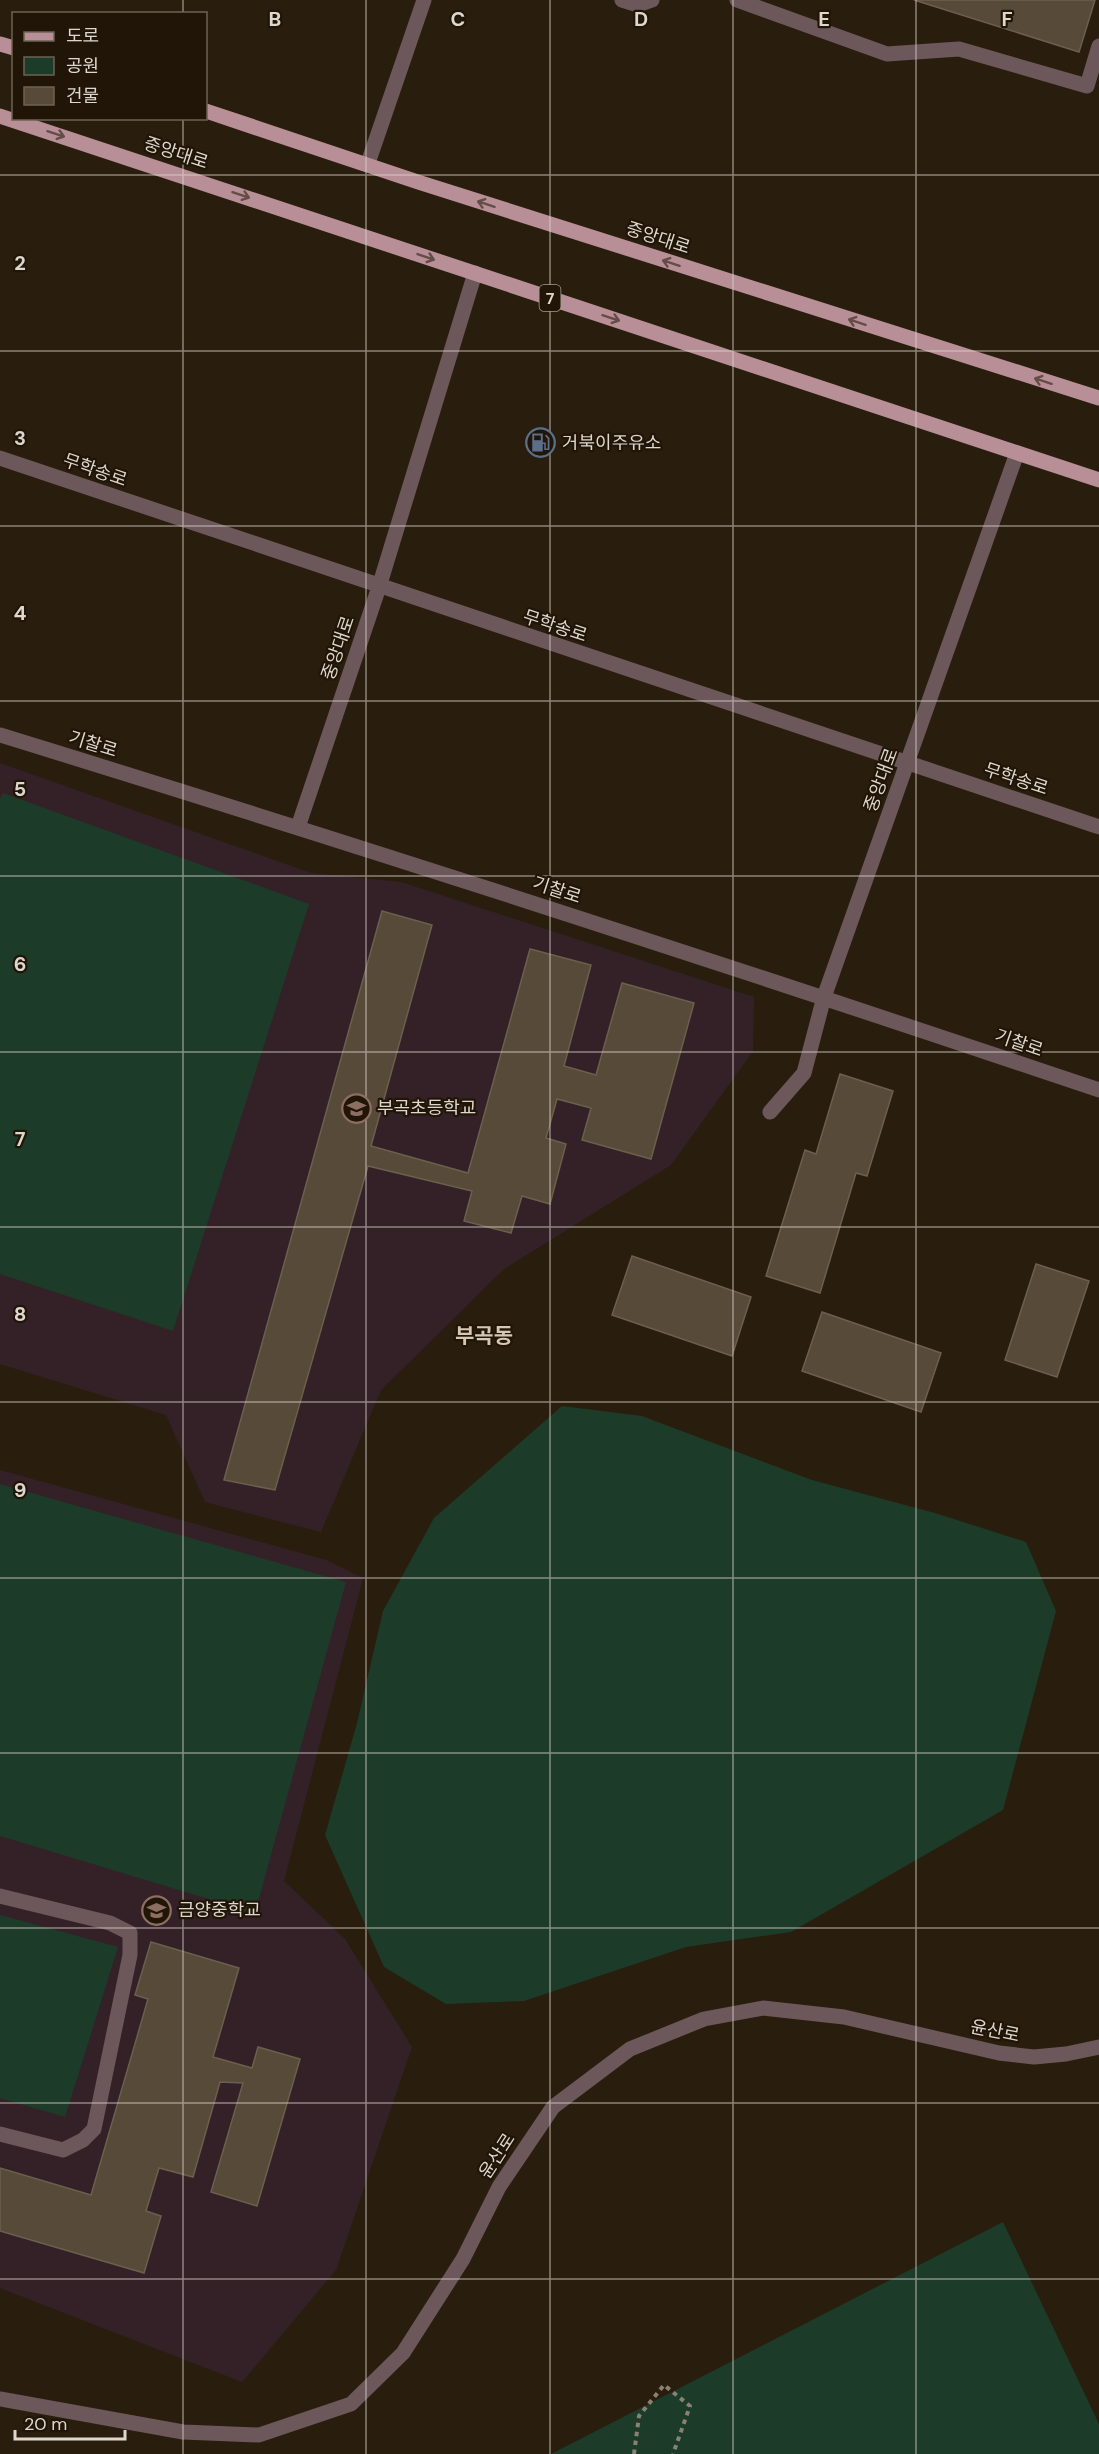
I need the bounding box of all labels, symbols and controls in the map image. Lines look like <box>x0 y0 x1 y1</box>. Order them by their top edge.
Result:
text: B <box>269 6 281 32</box>
text: C <box>451 6 465 32</box>
text: D <box>634 6 648 32</box>
text: E <box>818 6 830 32</box>
text: F <box>1001 6 1013 32</box>
legend <box>12 12 207 120</box>
text: 도로 <box>66 24 99 48</box>
text: 공원 <box>66 54 99 78</box>
text: 건물 <box>66 84 99 108</box>
one-way arrow <box>46 130 65 141</box>
street label: 중앙대로 <box>141 131 211 175</box>
one-way arrow <box>231 190 250 201</box>
one-way arrow <box>477 197 496 208</box>
street label: 중앙대로 <box>623 216 693 260</box>
text: 2 <box>14 250 26 276</box>
one-way arrow <box>416 252 435 263</box>
one-way arrow <box>662 256 681 267</box>
road number: 7 <box>540 285 560 311</box>
one-way arrow <box>601 314 620 325</box>
one-way arrow <box>848 315 867 326</box>
one-way arrow <box>1034 374 1053 385</box>
text: 3 <box>14 425 26 451</box>
fuel station icon: 거북이주유소 <box>525 427 557 459</box>
place label: 거북이주유소 <box>562 431 661 455</box>
street label: 무학송로 <box>60 448 130 492</box>
text: 4 <box>14 600 27 626</box>
street label: 무학송로 <box>520 604 590 648</box>
street label: 중앙대로 <box>316 613 360 683</box>
street label: 기찰로 <box>66 725 120 763</box>
street label: 중앙대로 <box>858 745 904 815</box>
street label: 무학송로 <box>981 757 1051 801</box>
text: 5 <box>14 776 26 802</box>
street label: 기찰로 <box>530 871 584 909</box>
text: 6 <box>14 951 26 977</box>
street label: 기찰로 <box>992 1024 1046 1062</box>
school or university icon: 부곡초등학교 <box>340 1092 372 1124</box>
place label: 부곡초등학교 <box>377 1096 476 1120</box>
text: 7 <box>15 1126 26 1152</box>
text: 8 <box>14 1301 26 1327</box>
district label: 부곡동 <box>455 1322 513 1350</box>
text: 9 <box>14 1477 26 1503</box>
school or university icon: 금양중학교 <box>141 1894 173 1926</box>
place label: 금양중학교 <box>178 1898 261 1922</box>
street label: 윤산로 <box>968 2014 1022 2048</box>
street label: 윤산로 <box>473 2129 521 2183</box>
scale bar <box>15 2403 124 2441</box>
text: 20 m <box>24 2412 67 2436</box>

